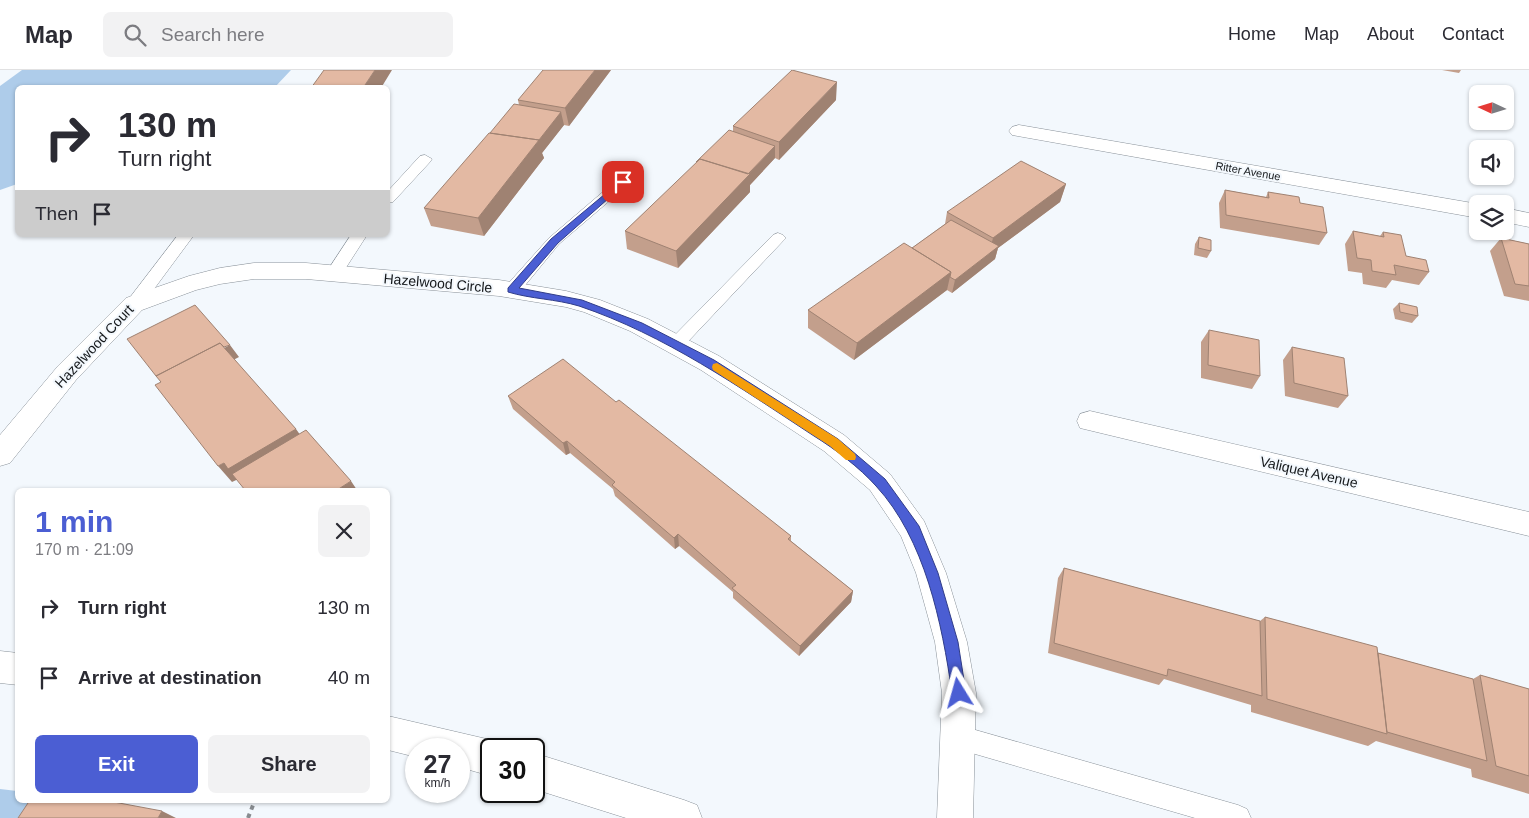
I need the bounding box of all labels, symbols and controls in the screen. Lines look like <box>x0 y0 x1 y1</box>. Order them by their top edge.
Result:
search box <box>103 12 453 57</box>
text: Map <box>25 21 73 48</box>
icon: search <box>121 21 149 49</box>
text: Search here <box>161 24 265 45</box>
text: Home <box>1228 24 1276 44</box>
text: Map <box>1304 24 1339 44</box>
text: About <box>1367 24 1414 44</box>
text: Contact <box>1442 24 1504 44</box>
north arrow <box>1469 85 1514 130</box>
map controls <box>1469 85 1514 240</box>
icon: right <box>35 105 100 170</box>
text: 130 m <box>118 105 217 144</box>
button: sound <box>1469 140 1514 185</box>
text: Turn right <box>118 146 211 171</box>
street label: Ritter Avenue <box>1215 159 1281 183</box>
pin <box>602 161 644 203</box>
icon: arrive <box>609 168 637 196</box>
button: layers <box>1469 195 1514 240</box>
icon: arrive <box>88 200 116 228</box>
text: Then <box>35 203 78 224</box>
street label: Hazelwood Circle <box>383 270 493 296</box>
street label: Hazelwood Court <box>52 301 137 391</box>
street label: Valiquet Avenue <box>1259 453 1360 491</box>
text: 1 min <box>35 505 113 538</box>
button: close <box>318 505 370 557</box>
text: 170 m · 21:09 <box>35 541 134 558</box>
icon: right <box>35 594 63 622</box>
text: Turn right <box>78 597 166 618</box>
text: 130 m <box>317 597 370 618</box>
icon: arrive <box>35 664 63 692</box>
position arrow <box>932 666 984 718</box>
text: Arrive at destination <box>78 667 262 688</box>
text: 40 m <box>328 667 370 688</box>
button: Exit <box>35 735 198 793</box>
button: Share <box>208 735 370 793</box>
speed limit sign: 30 <box>480 738 545 803</box>
text: 27 <box>424 750 451 778</box>
text: km/h <box>424 776 451 790</box>

